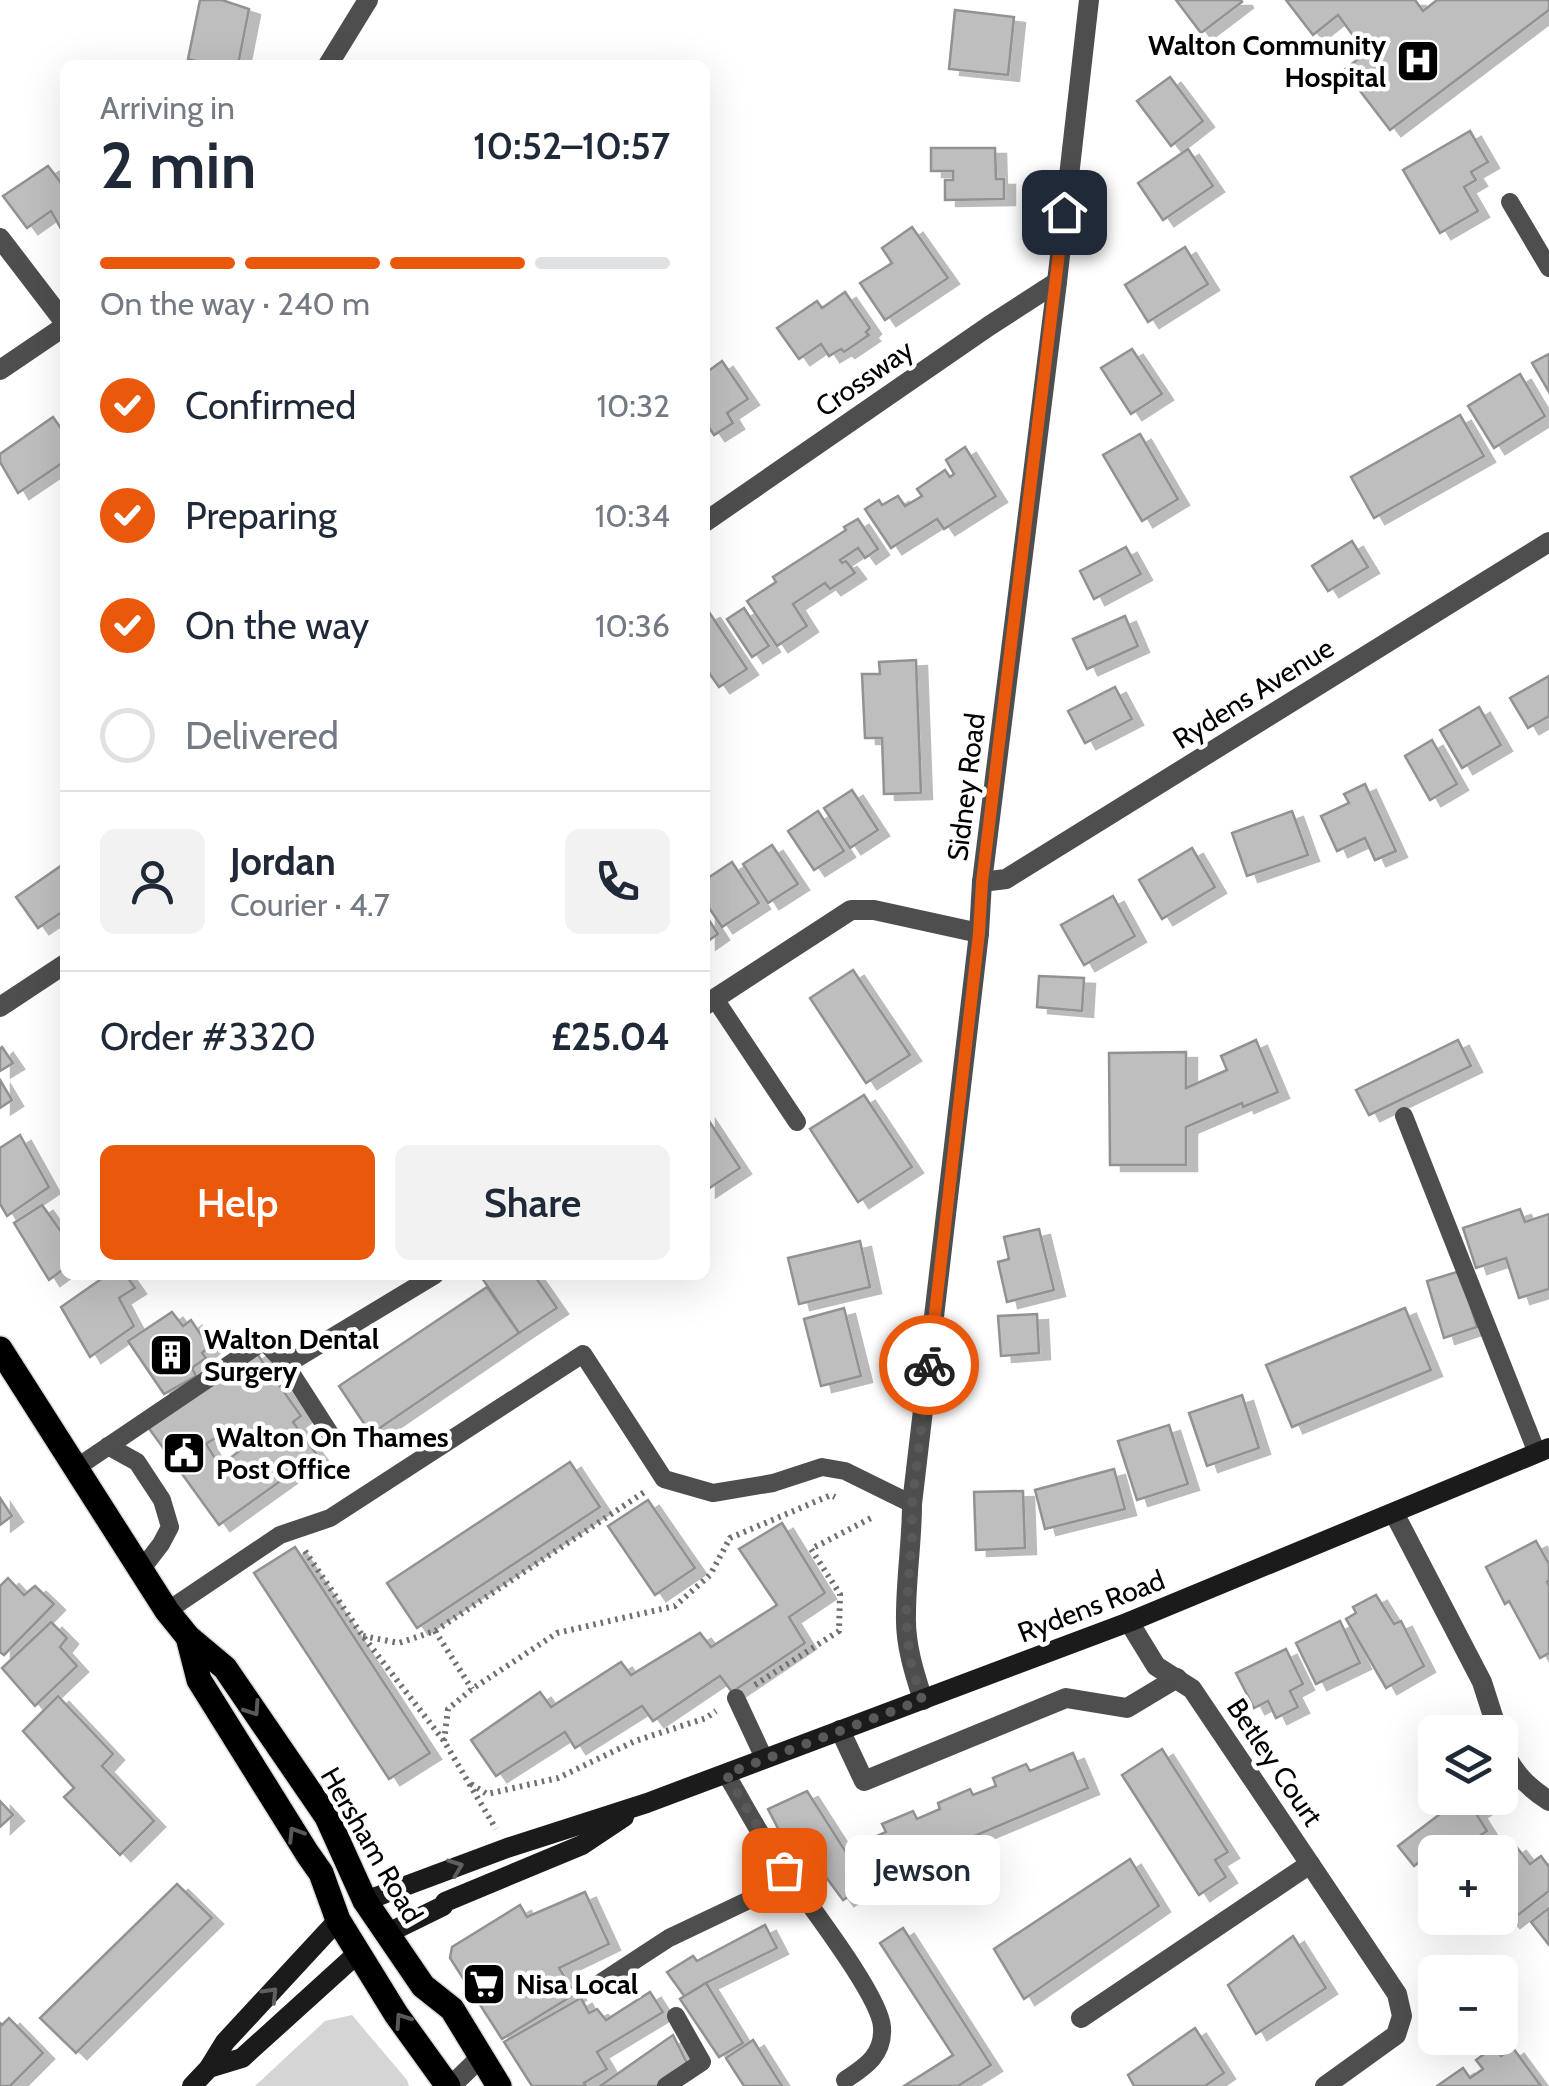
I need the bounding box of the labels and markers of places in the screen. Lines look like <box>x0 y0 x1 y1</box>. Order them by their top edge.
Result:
place label: Walton Community Hospital <box>1148 28 1386 94</box>
hospital icon: Walton Community Hospital <box>1395 38 1441 84</box>
pin <box>1022 170 1107 255</box>
place label: Walton Dental Surgery <box>204 1322 379 1388</box>
building icon: Walton Dental Surgery <box>148 1332 194 1378</box>
place label: Walton On Thames Post Office <box>216 1420 449 1486</box>
public building icon: Walton On Thames Post Office <box>161 1430 207 1476</box>
pin <box>742 1828 827 1913</box>
callout: Jewson <box>844 1835 999 1905</box>
supermarket icon: Nisa Local <box>461 1961 507 2007</box>
place label: Nisa Local <box>516 1967 638 2001</box>

